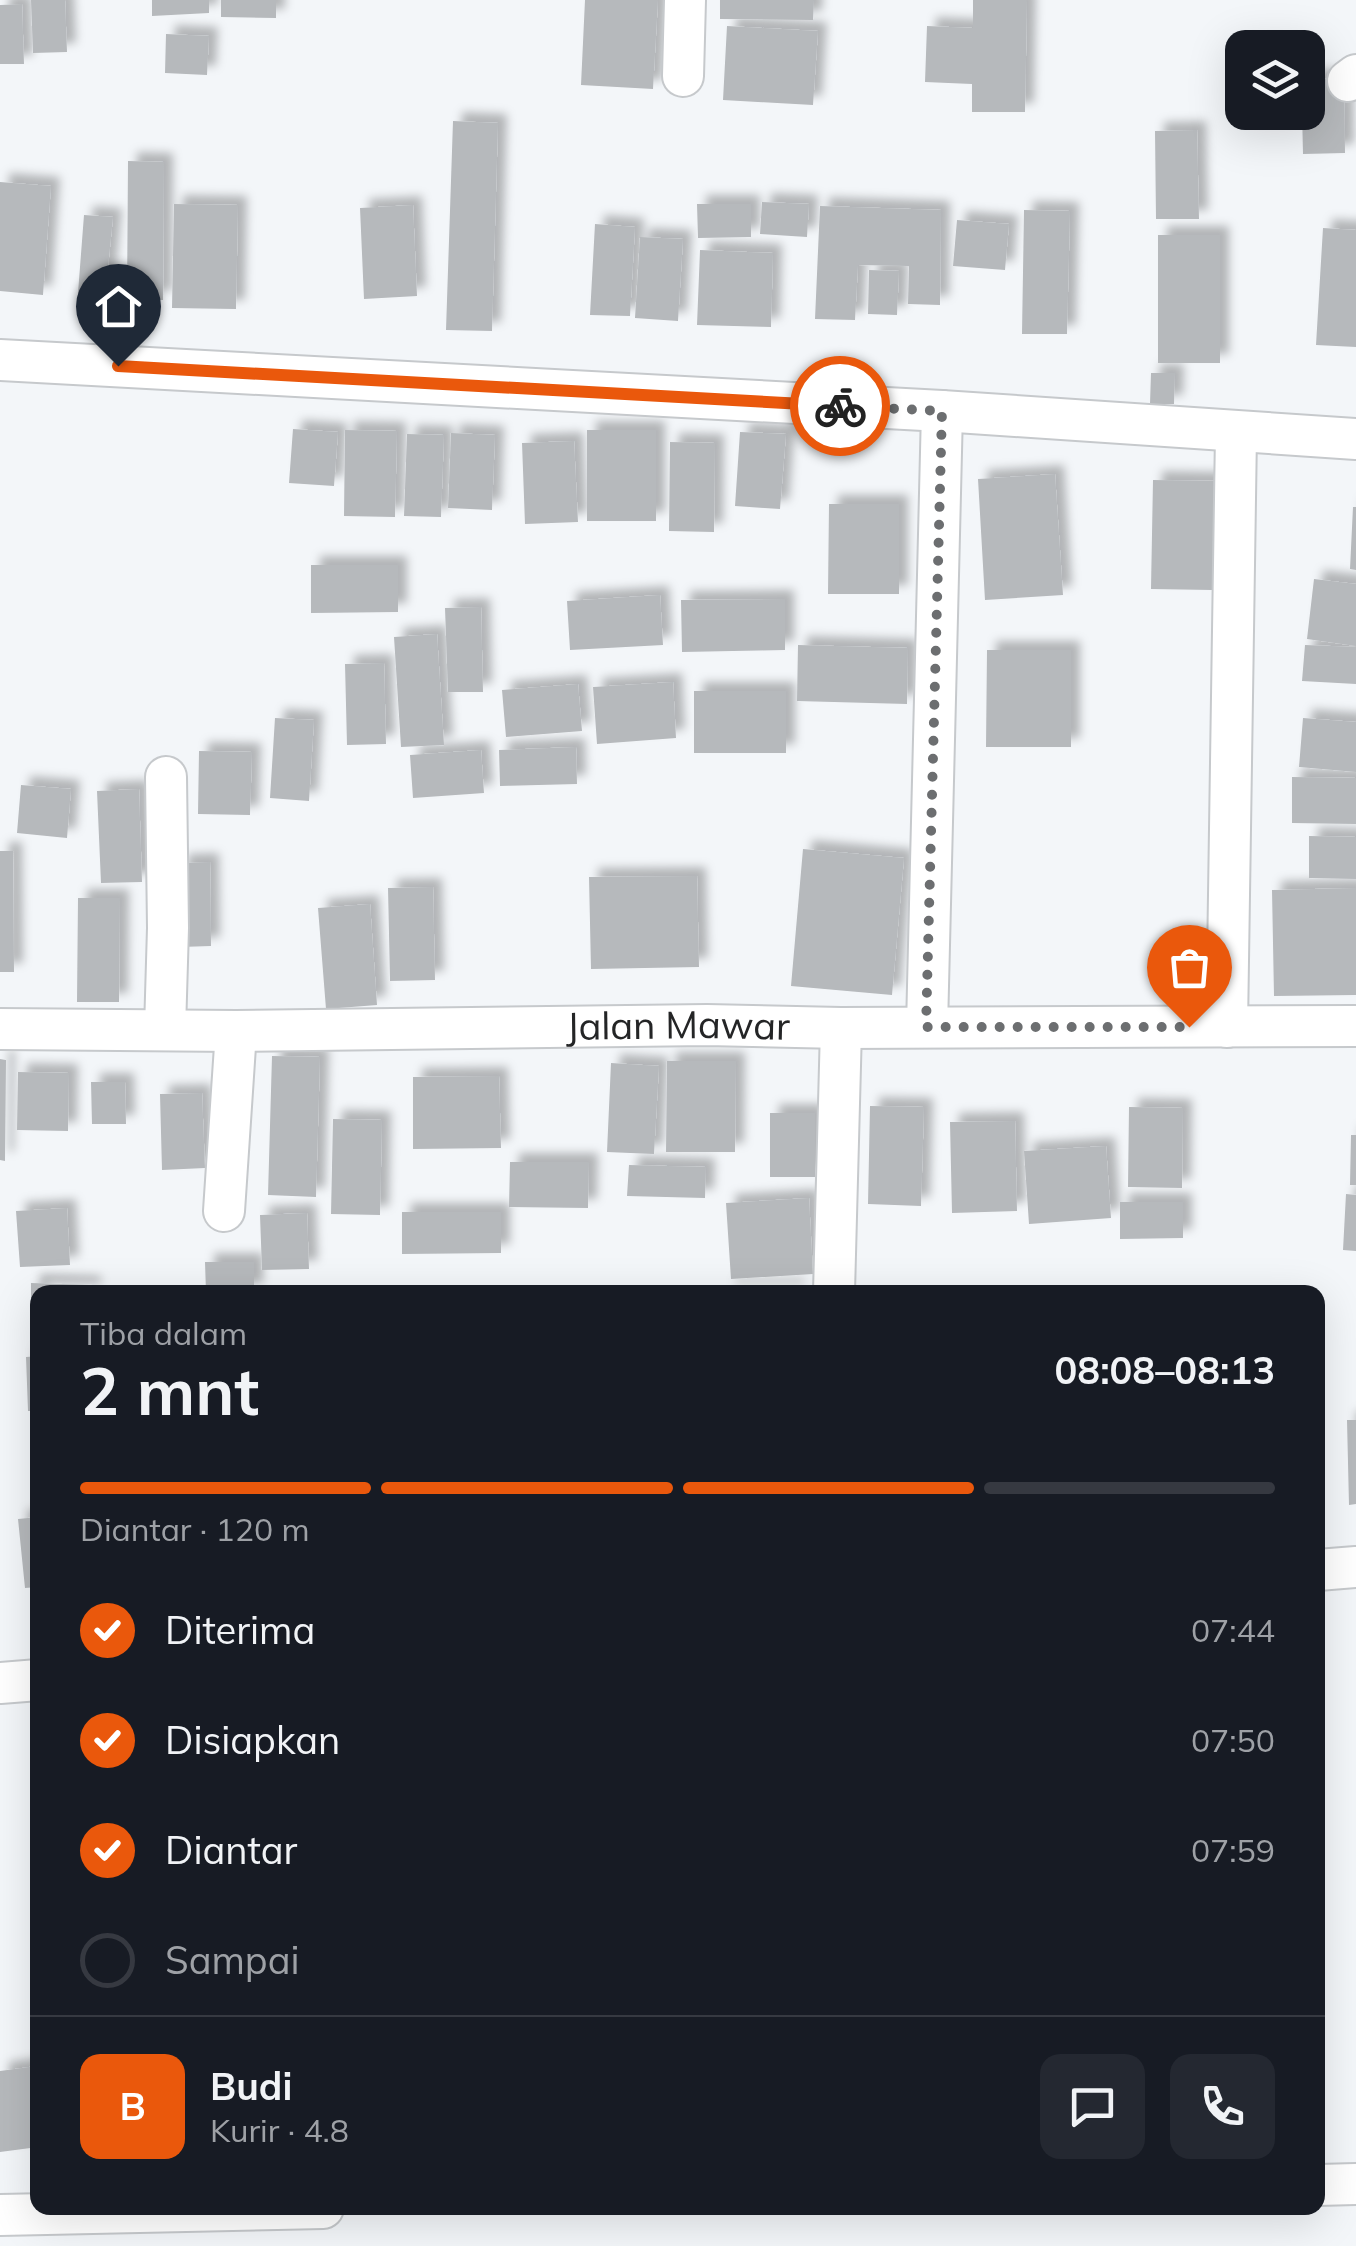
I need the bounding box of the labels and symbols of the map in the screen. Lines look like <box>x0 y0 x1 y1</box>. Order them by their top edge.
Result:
pin <box>76 264 161 367</box>
courier <box>790 356 890 456</box>
pin <box>1147 925 1232 1028</box>
street label: Jalan Mawar <box>566 1000 791 1050</box>

